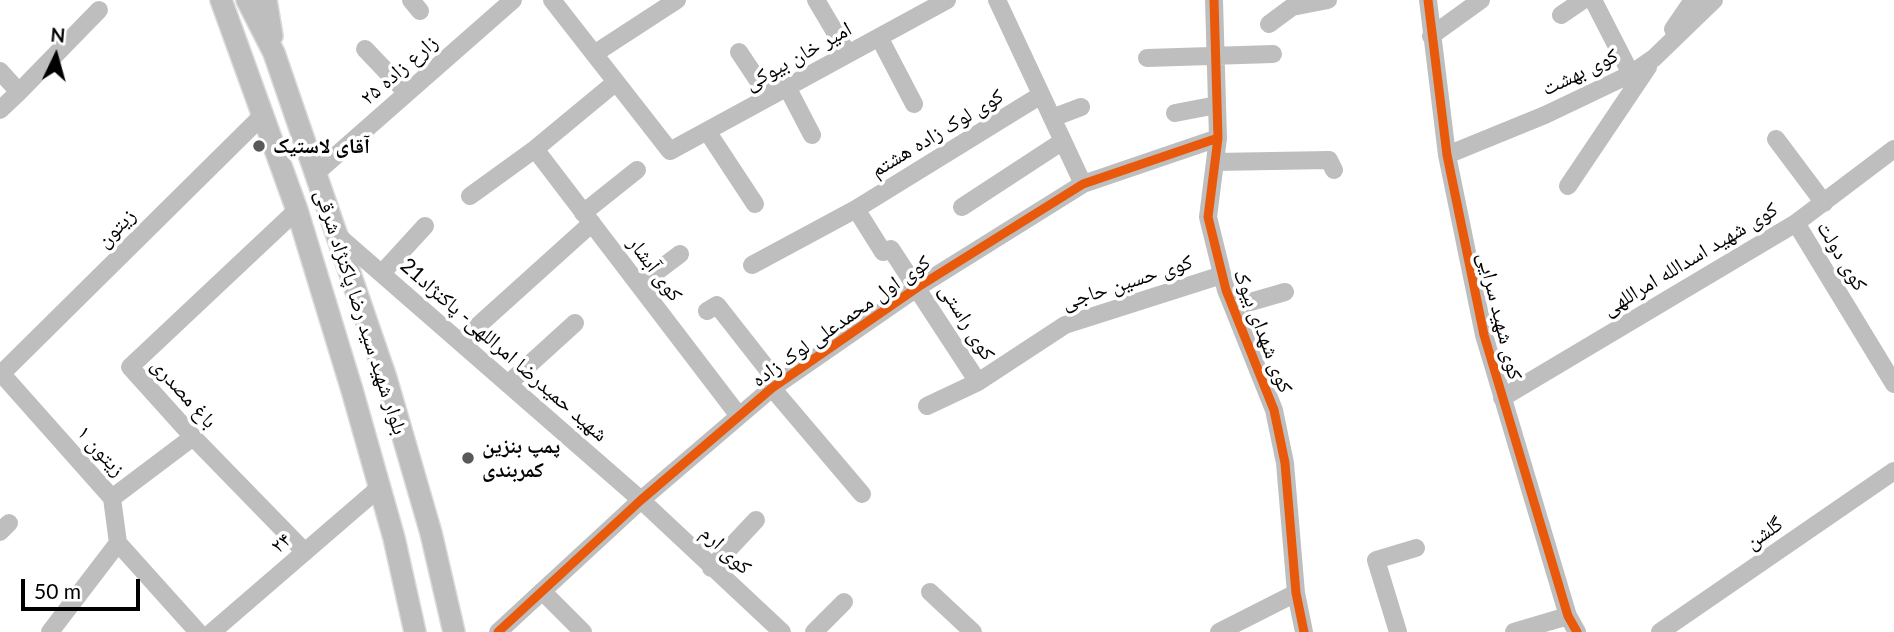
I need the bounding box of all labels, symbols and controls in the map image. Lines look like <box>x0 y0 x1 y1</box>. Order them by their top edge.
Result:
street label: امیر خان بیوکی <box>740 16 856 96</box>
north arrow <box>21 21 91 91</box>
text: N <box>50 22 66 47</box>
street label: زارع زاده ۲۵ <box>355 30 443 110</box>
street label: کوی بهشت <box>1538 43 1622 101</box>
street label: کوی لوک زاده هشتم <box>866 83 1008 183</box>
place label: آقای لاستیک <box>273 133 370 159</box>
marker: آقای لاستیک <box>251 138 267 154</box>
street label: بلوار شهید سید رضا پاکنژاد شرقی <box>309 186 413 438</box>
street label: کوی شهید اسدالله امراللهی <box>1598 197 1782 321</box>
street label: زیتون <box>91 203 141 253</box>
street label: کوی دولت <box>1811 216 1873 296</box>
street label: کوی آبشار <box>622 231 688 307</box>
street label: کوی حسین حاجی <box>1059 249 1195 315</box>
street label: کوی اول محمدعلی لوک زاده <box>747 250 935 392</box>
street label: کوی شهید سرایی <box>1472 250 1528 382</box>
street label: شهید حمیدرضا امراللهی- پاکنژاد21 <box>395 253 613 447</box>
street label: کوی شهدای بیوک <box>1228 266 1298 396</box>
street label: کوی راستی <box>934 279 1000 365</box>
street label: باغ مصدری <box>146 353 222 433</box>
street label: زیتون ۱ <box>72 420 130 482</box>
place label: پمپ بنزین کمربندی <box>482 433 560 483</box>
marker: پمپ بنزین کمربندی <box>460 450 476 466</box>
street label: گلشن <box>1740 511 1788 555</box>
street label: کوی ارم <box>695 520 757 580</box>
street label: ۲۴ <box>266 527 296 559</box>
scale bar <box>24 566 144 610</box>
text: 50 m <box>34 578 81 603</box>

